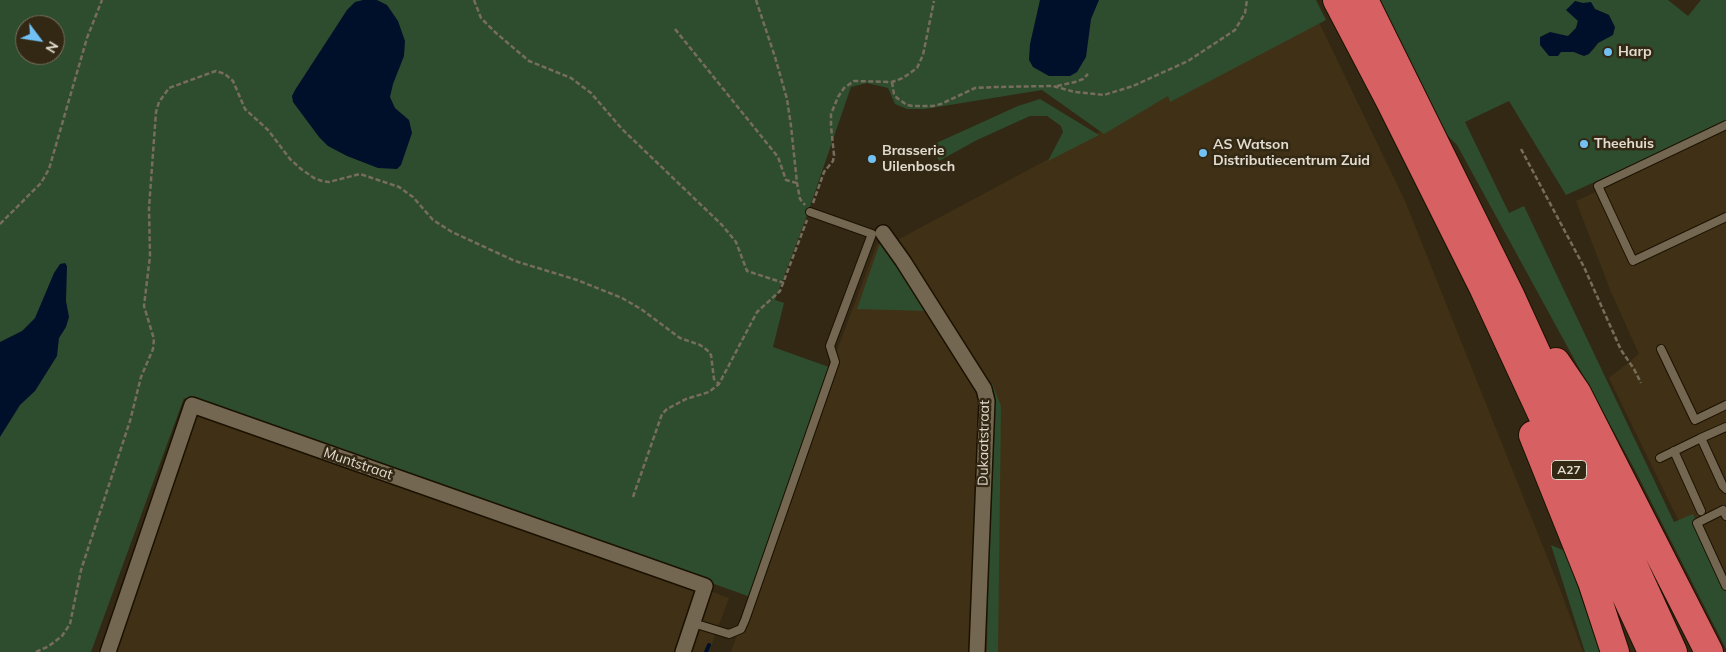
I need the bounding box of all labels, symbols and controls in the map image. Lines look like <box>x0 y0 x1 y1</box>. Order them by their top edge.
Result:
north arrow <box>15 15 65 65</box>
text: N <box>42 38 62 56</box>
place label: Harp <box>1618 44 1652 60</box>
marker: Harp <box>1602 46 1614 58</box>
place label: Theehuis <box>1594 136 1654 152</box>
place label: AS Watson Distributiecentrum Zuid <box>1213 137 1370 170</box>
marker: Theehuis <box>1578 138 1590 150</box>
place label: Brasserie Uilenbosch <box>882 143 955 176</box>
marker: AS Watson Distributiecentrum Zuid <box>1197 147 1209 159</box>
marker: Brasserie Uilenbosch <box>866 153 878 165</box>
street label: Dukaatstraat <box>975 400 993 486</box>
street label: Muntstraat <box>321 444 395 484</box>
road number: A27 <box>1552 460 1586 480</box>

